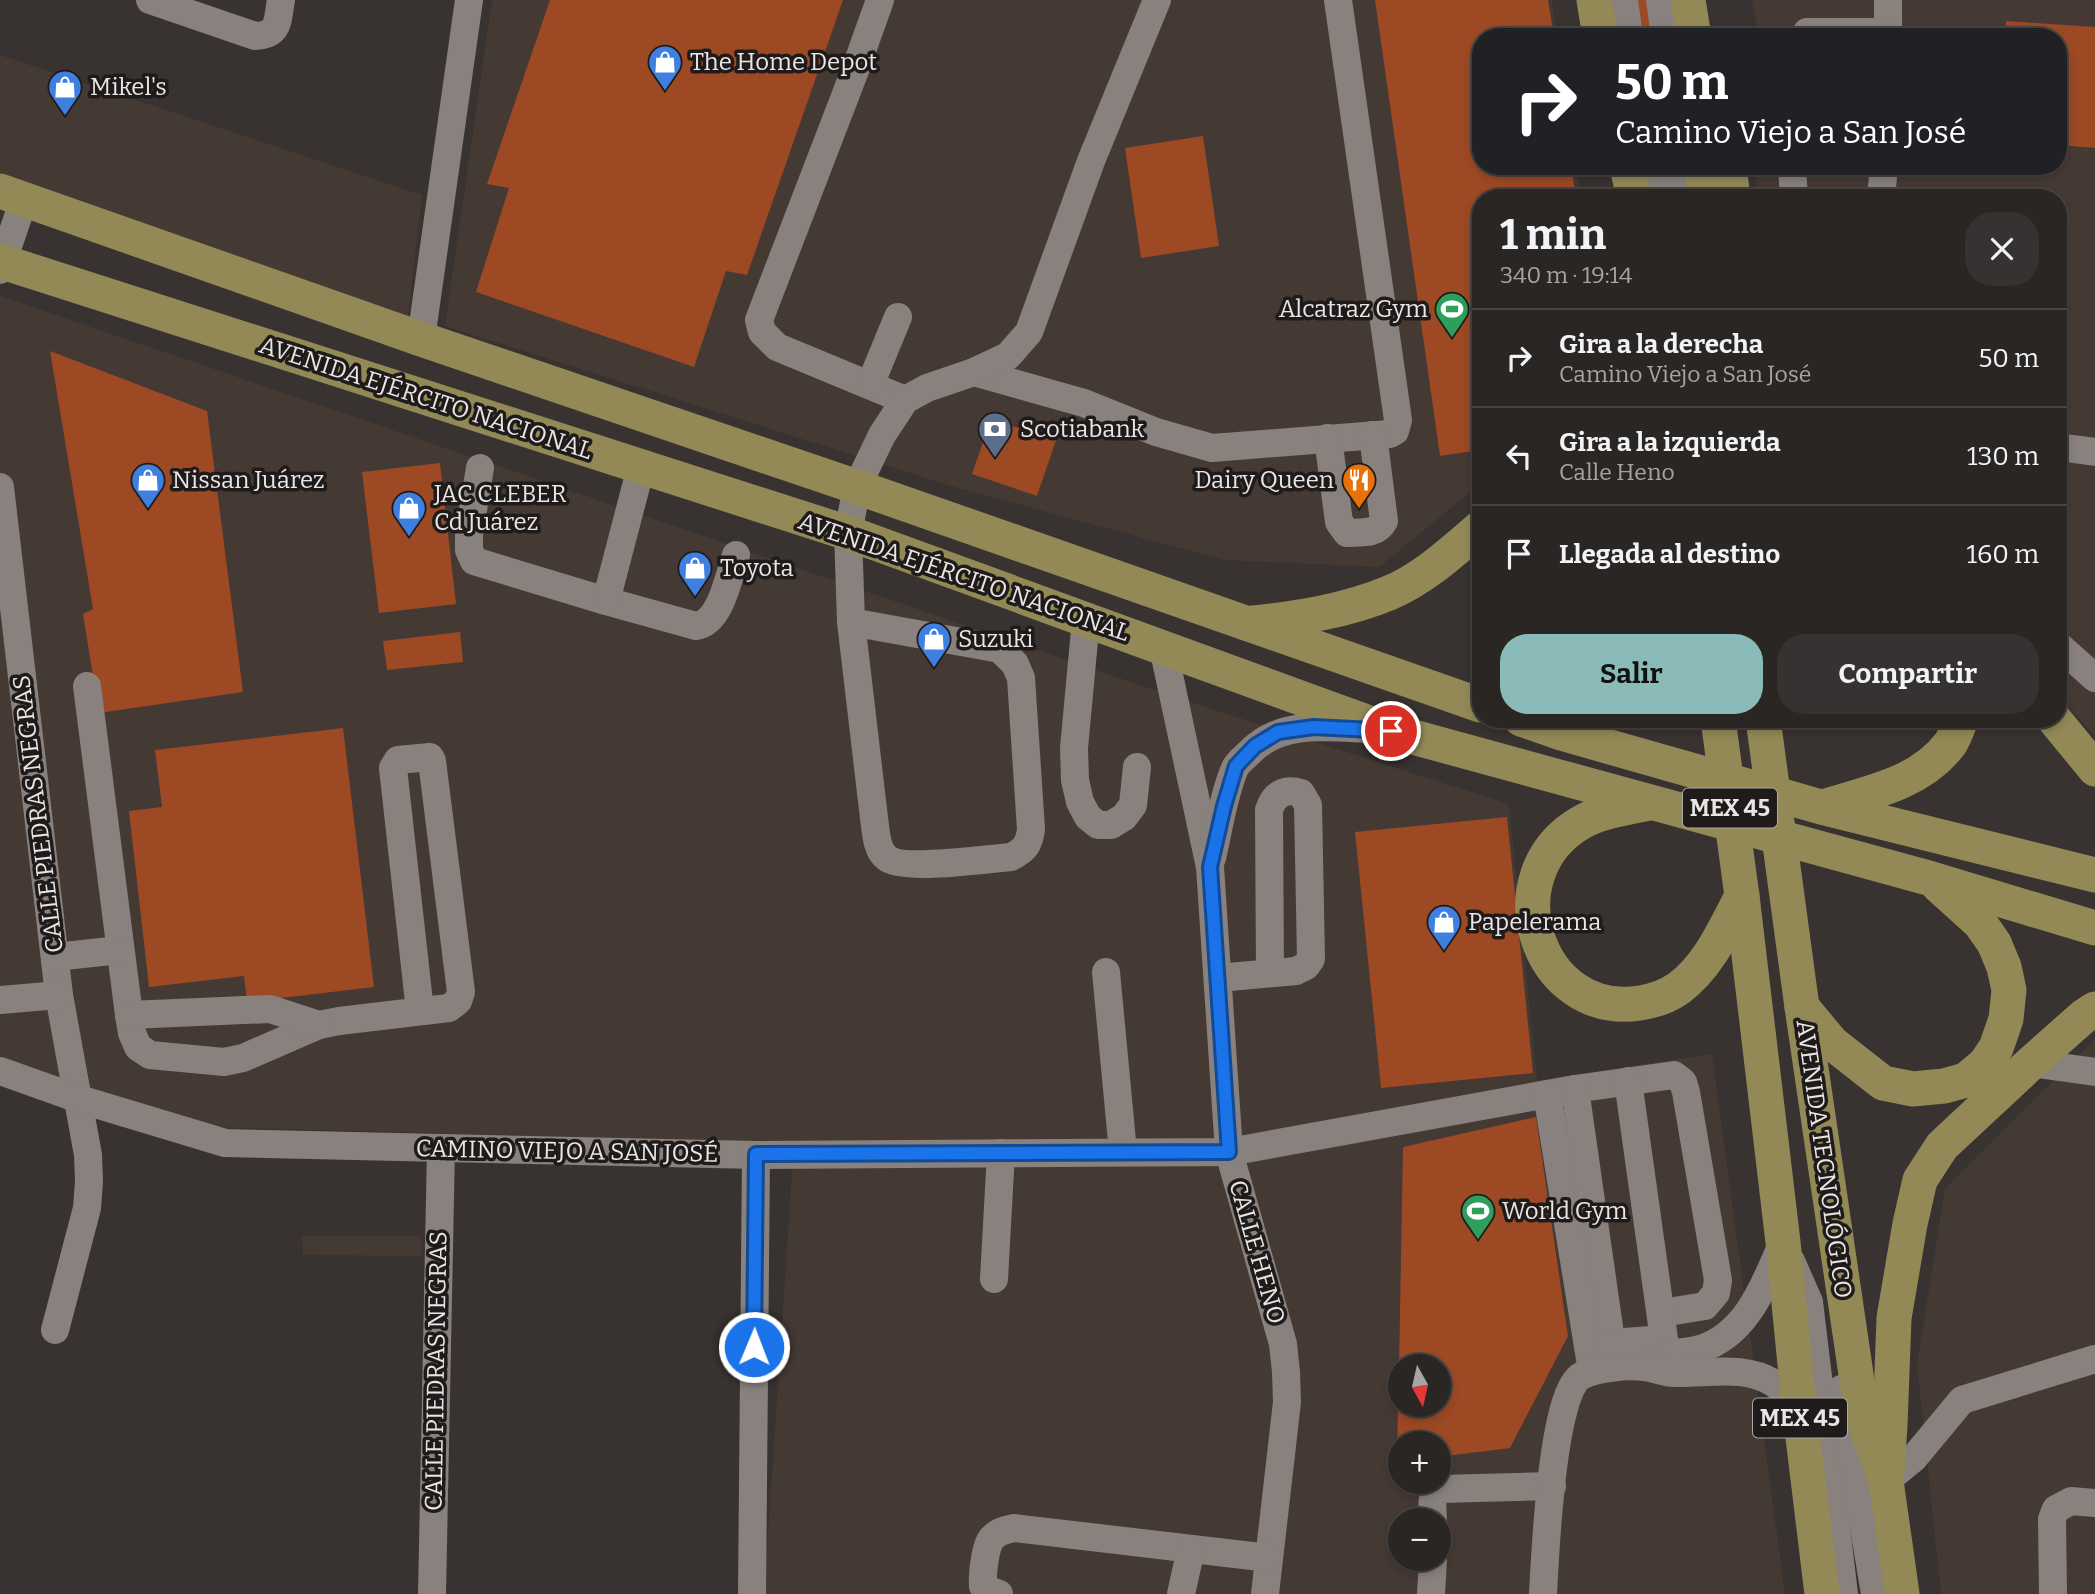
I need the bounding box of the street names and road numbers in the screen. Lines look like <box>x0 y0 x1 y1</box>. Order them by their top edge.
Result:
street label: AVENIDA EJÉRCITO NACIONAL <box>256 330 596 465</box>
street label: AVENIDA EJÉRCITO NACIONAL <box>795 506 1134 647</box>
street label: CALLE PIEDRAS NEGRAS <box>7 674 69 954</box>
road number: MEX 45 <box>1683 788 1777 828</box>
street label: AVENIDA TECNOLÓGICO <box>1791 1018 1857 1300</box>
street label: CAMINO VIEJO A SAN JOSÉ <box>416 1133 718 1168</box>
street label: CALLE HENO <box>1223 1177 1291 1327</box>
street label: CALLE PIEDRAS NEGRAS <box>420 1231 452 1511</box>
road number: MEX 45 <box>1753 1399 1847 1438</box>

